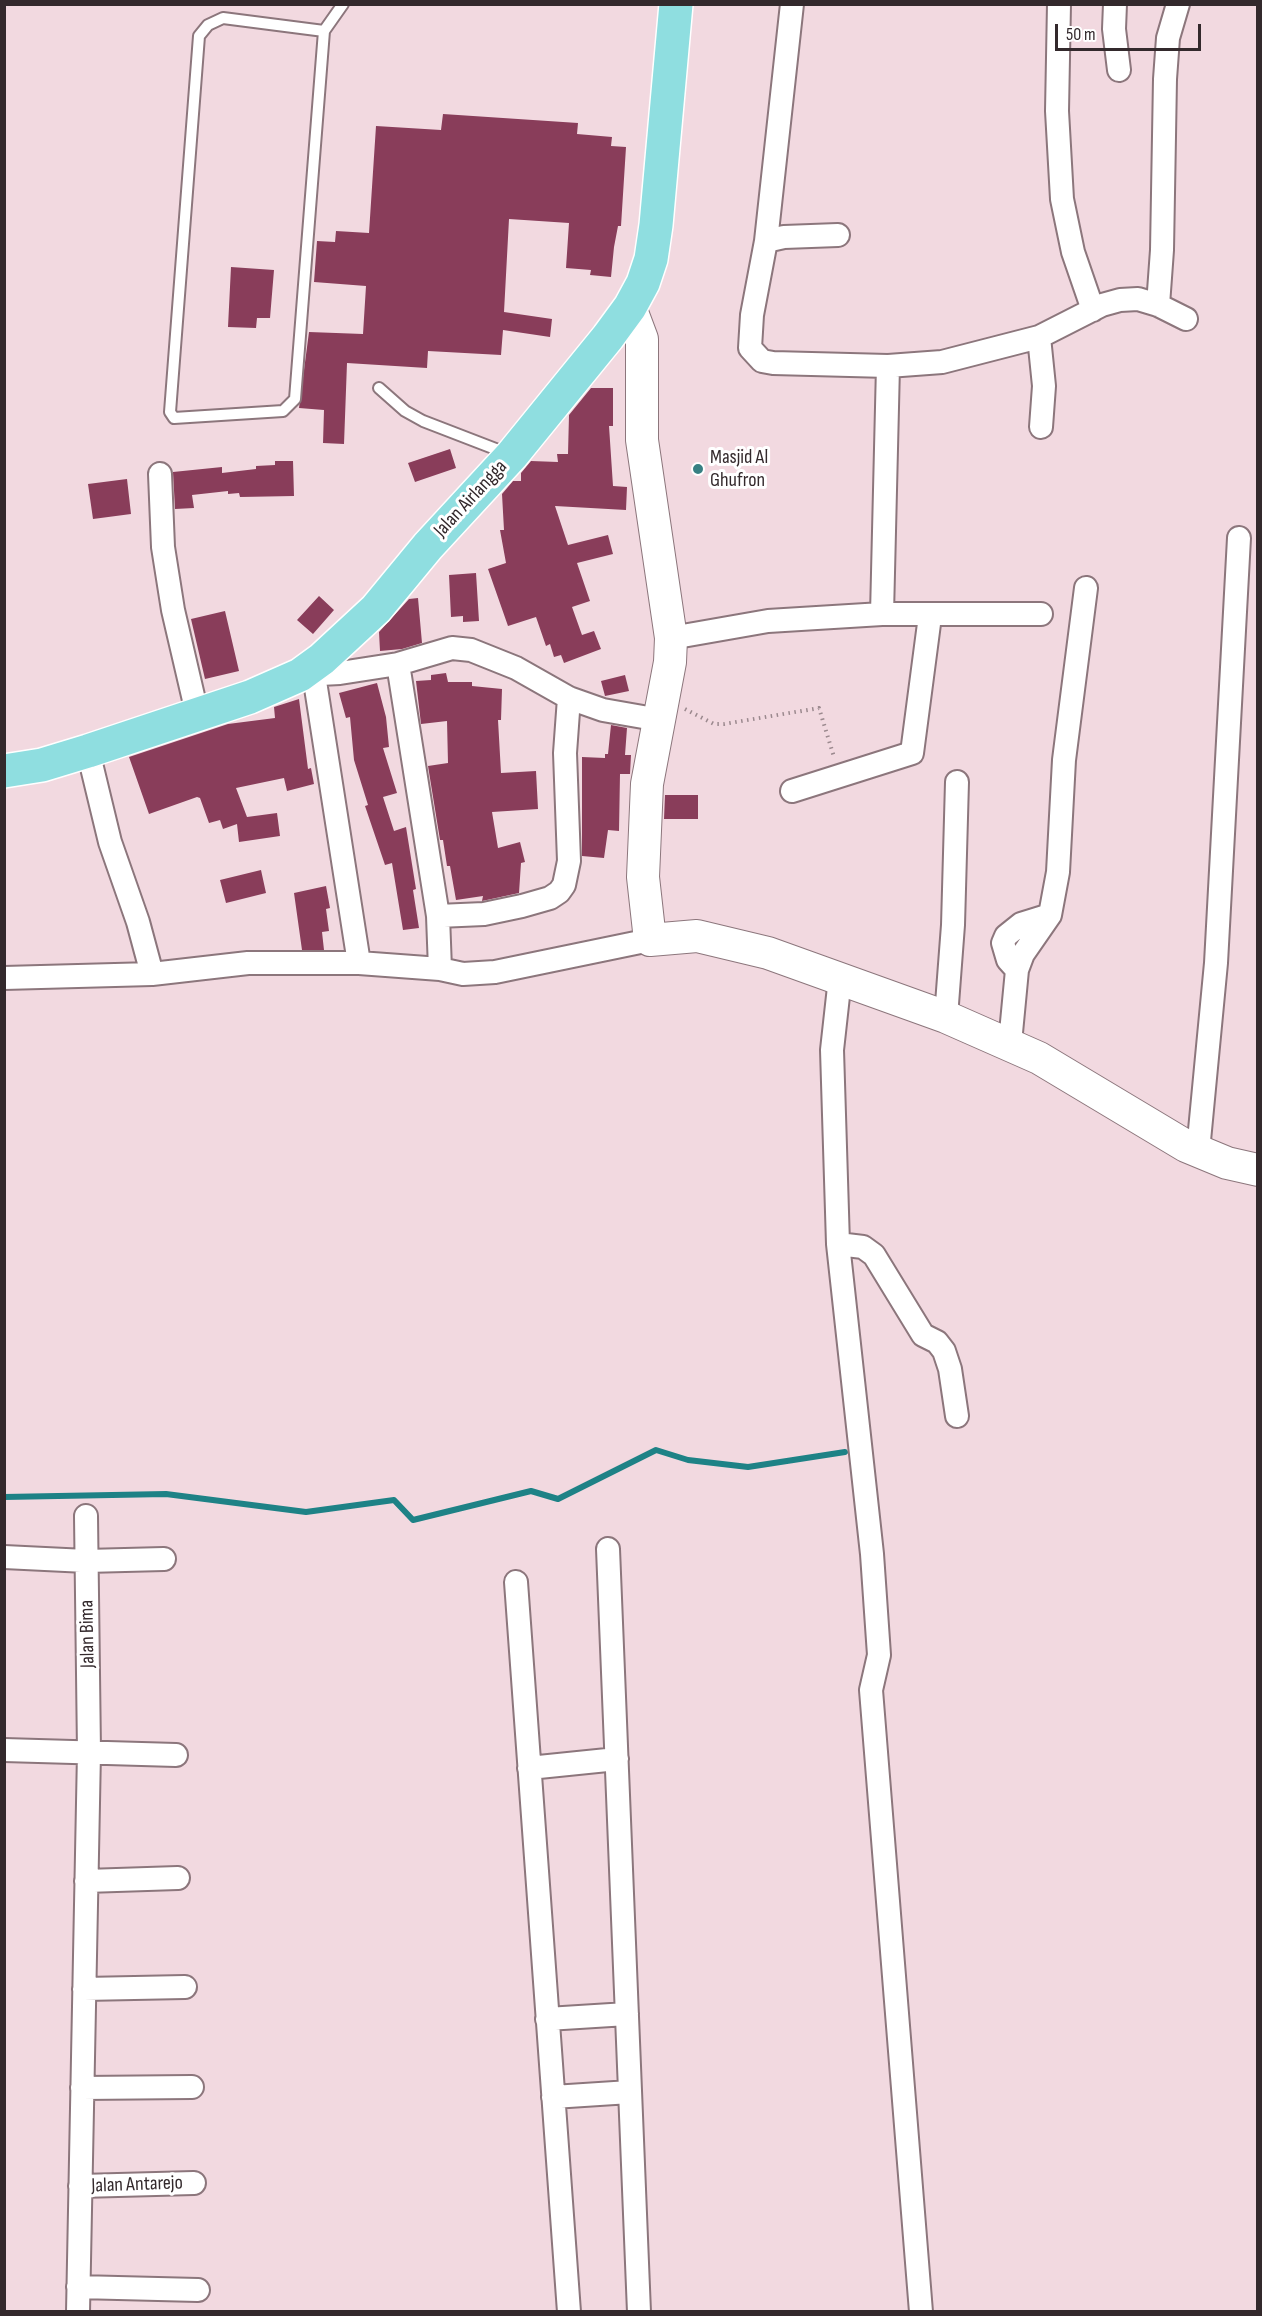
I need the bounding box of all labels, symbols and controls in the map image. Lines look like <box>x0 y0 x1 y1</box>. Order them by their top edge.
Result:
scale bar <box>1058 12 1204 50</box>
text: 50 m <box>1066 24 1096 45</box>
place label: Masjid Al Ghufron <box>710 446 768 493</box>
street label: Jalan Airlangga <box>429 456 513 542</box>
marker: Masjid Al Ghufron <box>691 462 705 476</box>
street label: Jalan Bima <box>75 1600 101 1668</box>
street label: Jalan Antarejo <box>91 2171 183 2199</box>

